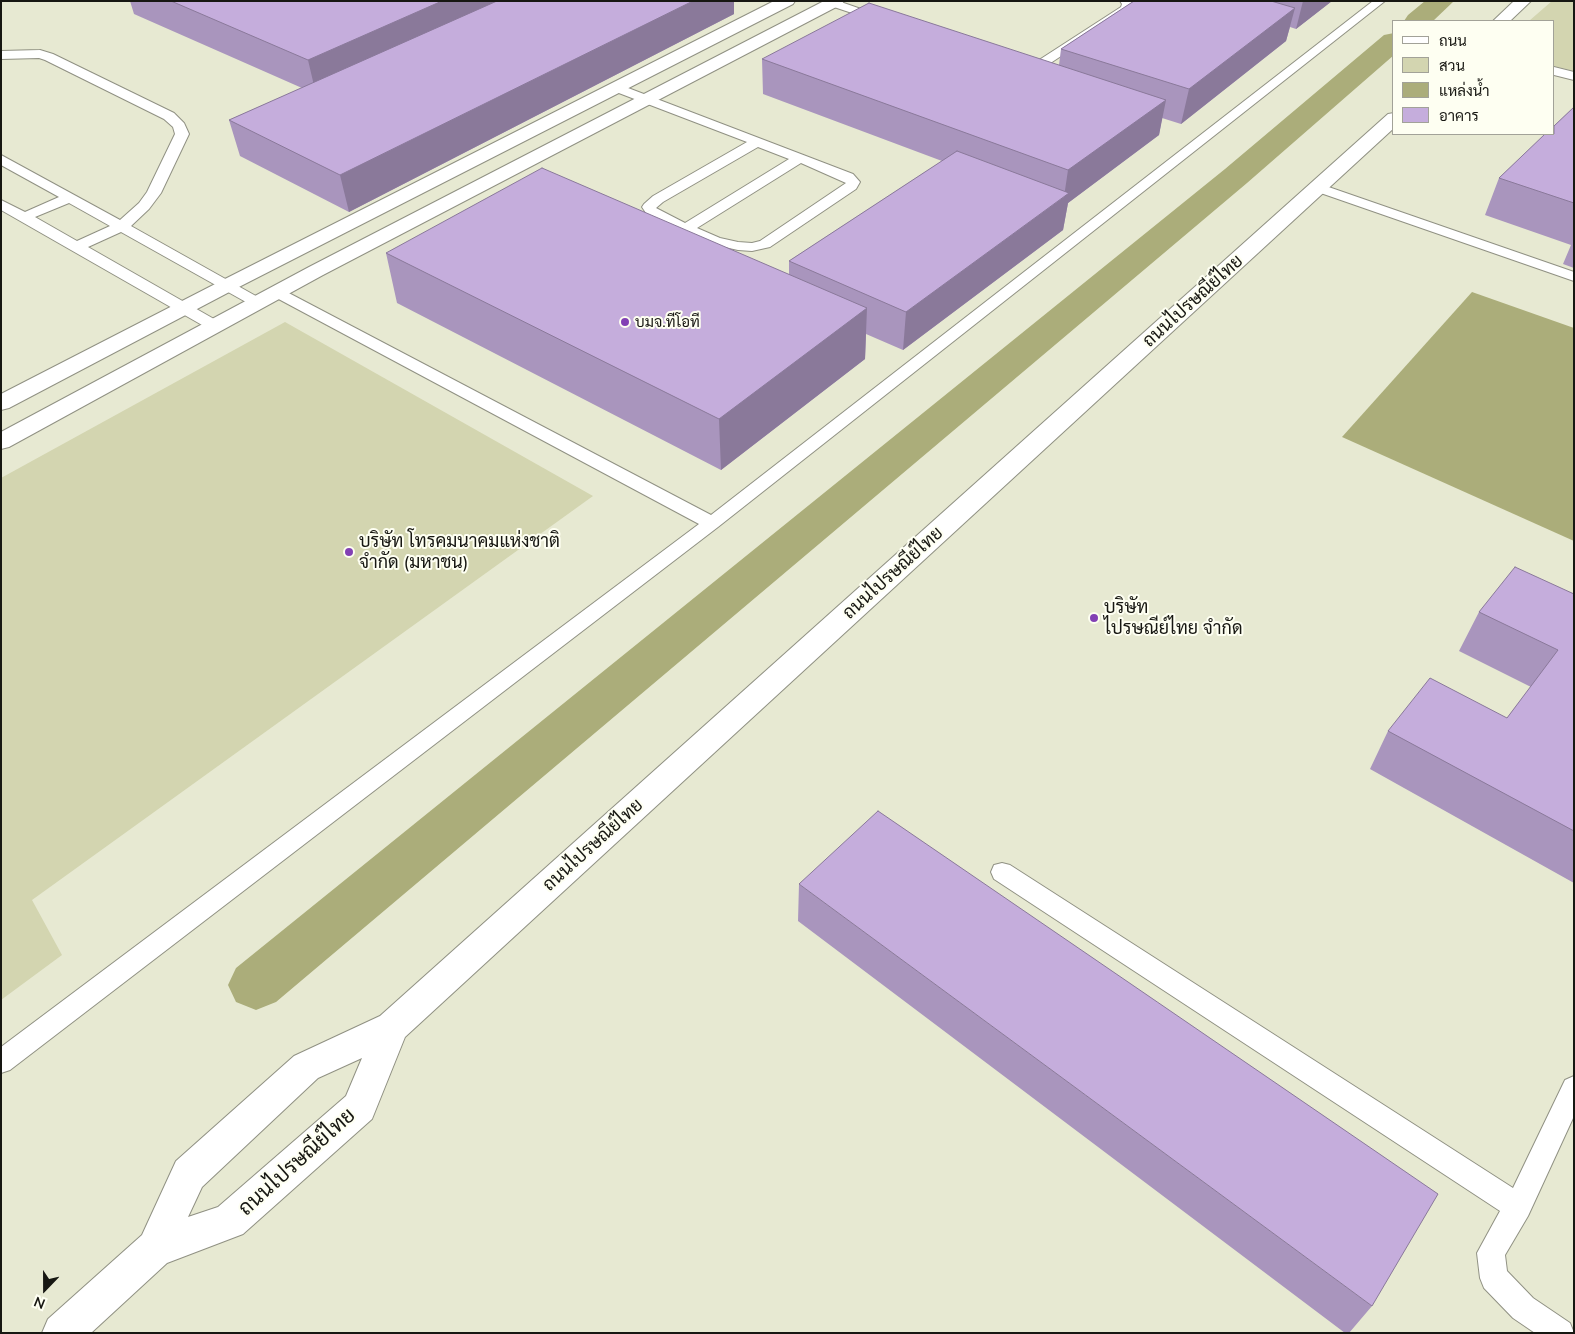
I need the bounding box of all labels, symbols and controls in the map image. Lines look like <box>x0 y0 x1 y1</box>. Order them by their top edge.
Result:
legend <box>1392 20 1555 135</box>
text: ถนน <box>1439 31 1467 50</box>
text: สวน <box>1439 56 1465 75</box>
text: แหล่งน้ำ <box>1439 81 1490 100</box>
text: อาคาร <box>1439 106 1479 125</box>
street label: ถนนไปรษณีย์ไทย <box>1138 250 1248 352</box>
place label: บมจ.ทีโอที <box>635 313 700 331</box>
marker: บมจ.ทีโอที <box>619 316 631 328</box>
street label: ถนนไปรษณีย์ไทย <box>838 522 948 624</box>
place label: บริษัท โทรคมนาคมแห่งชาติ จำกัด (มหาชน) <box>359 531 560 574</box>
marker: บริษัท โทรคมนาคมแห่งชาติ จำกัด (มหาชน) <box>343 546 355 558</box>
place label: บริษัท ไปรษณีย์ไทย จำกัด <box>1104 597 1243 640</box>
marker: บริษัท ไปรษณีย์ไทย จำกัด <box>1088 612 1100 624</box>
street label: ถนนไปรษณีย์ไทย <box>538 794 648 896</box>
street label: ถนนไปรษณีย์ไทย <box>233 1103 361 1221</box>
north arrow <box>20 1264 70 1314</box>
text: N <box>31 1293 48 1313</box>

